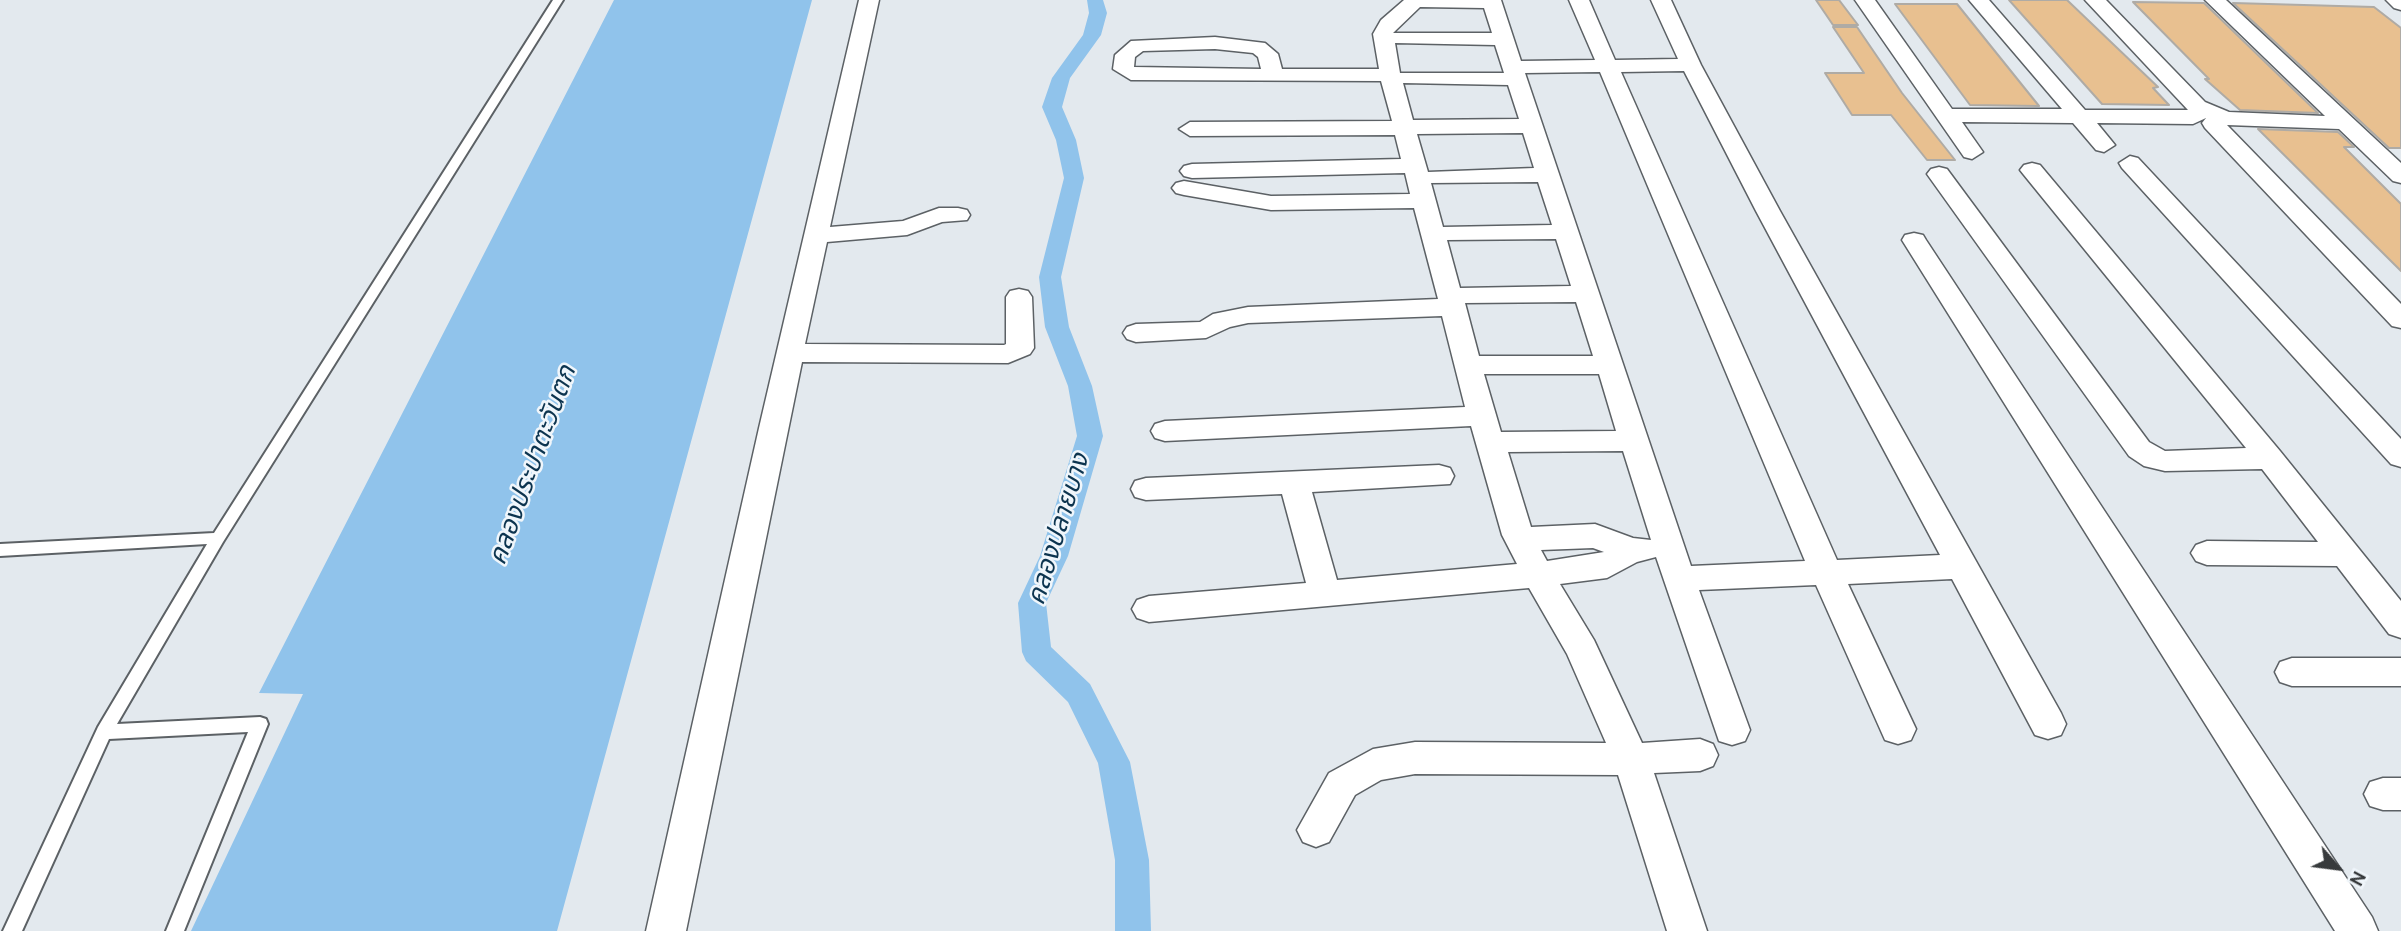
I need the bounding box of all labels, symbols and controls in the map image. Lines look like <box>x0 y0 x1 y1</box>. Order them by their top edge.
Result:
water label: คลองประปาตะวันตก <box>485 362 585 570</box>
water label: คลองปลายบาง <box>1023 451 1099 609</box>
north arrow <box>2303 833 2373 903</box>
text: N <box>2343 866 2370 890</box>

